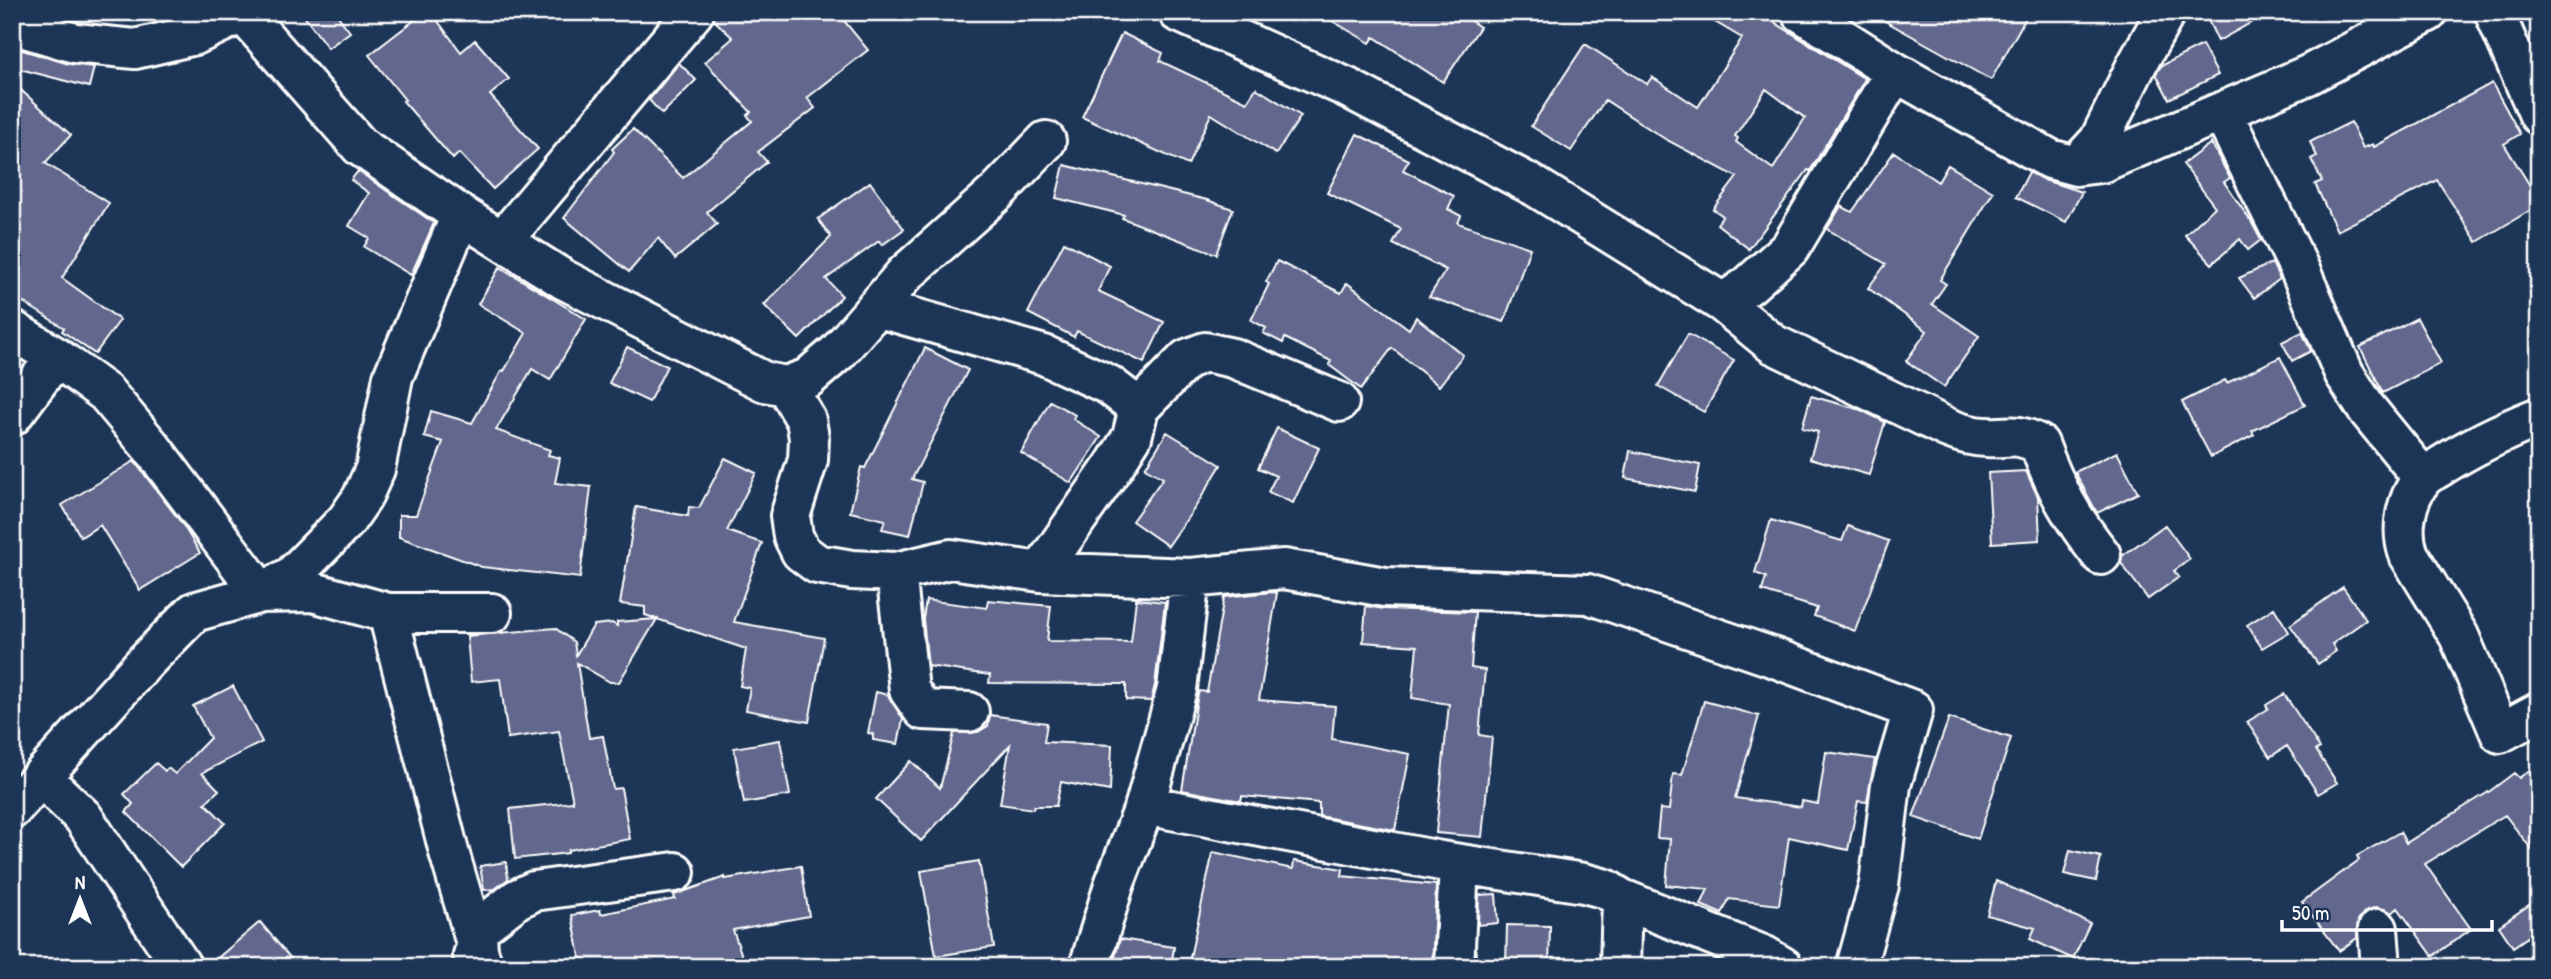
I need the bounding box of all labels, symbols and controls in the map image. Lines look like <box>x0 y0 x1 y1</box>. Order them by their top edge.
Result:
north arrow <box>46 864 116 934</box>
text: N <box>75 869 85 895</box>
scale bar <box>2282 888 2492 932</box>
text: 50 m <box>2292 898 2329 927</box>

